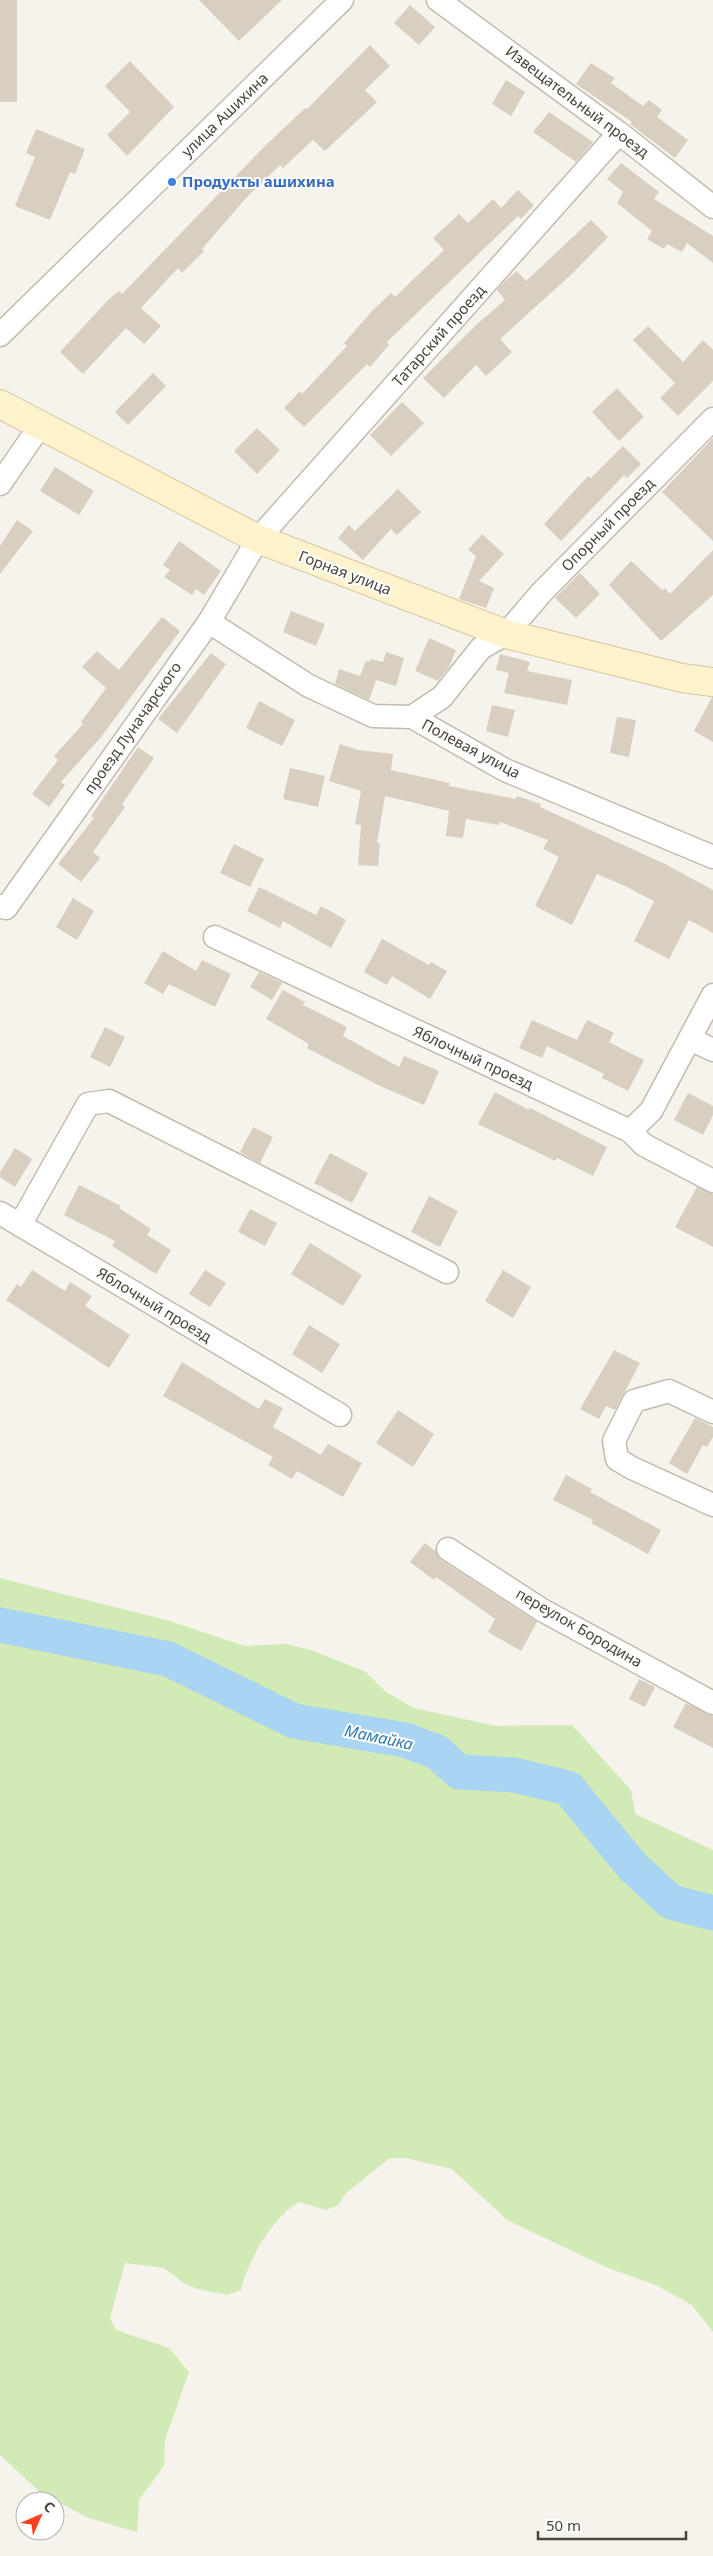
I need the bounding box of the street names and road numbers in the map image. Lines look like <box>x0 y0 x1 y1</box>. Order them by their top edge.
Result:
street label: Извещательный проезд <box>502 41 653 162</box>
street label: улица Ашихина <box>177 68 272 161</box>
street label: Татарский проезд <box>387 280 489 390</box>
street label: Опорный проезд <box>556 473 658 575</box>
street label: Горная улица <box>296 545 395 599</box>
street label: проезд Луначарского <box>79 657 185 797</box>
street label: Полевая улица <box>419 714 524 782</box>
street label: Яблочный проезд <box>410 1020 537 1094</box>
street label: Яблочный проезд <box>93 1262 216 1346</box>
street label: переулок Бородина <box>513 1583 646 1671</box>

